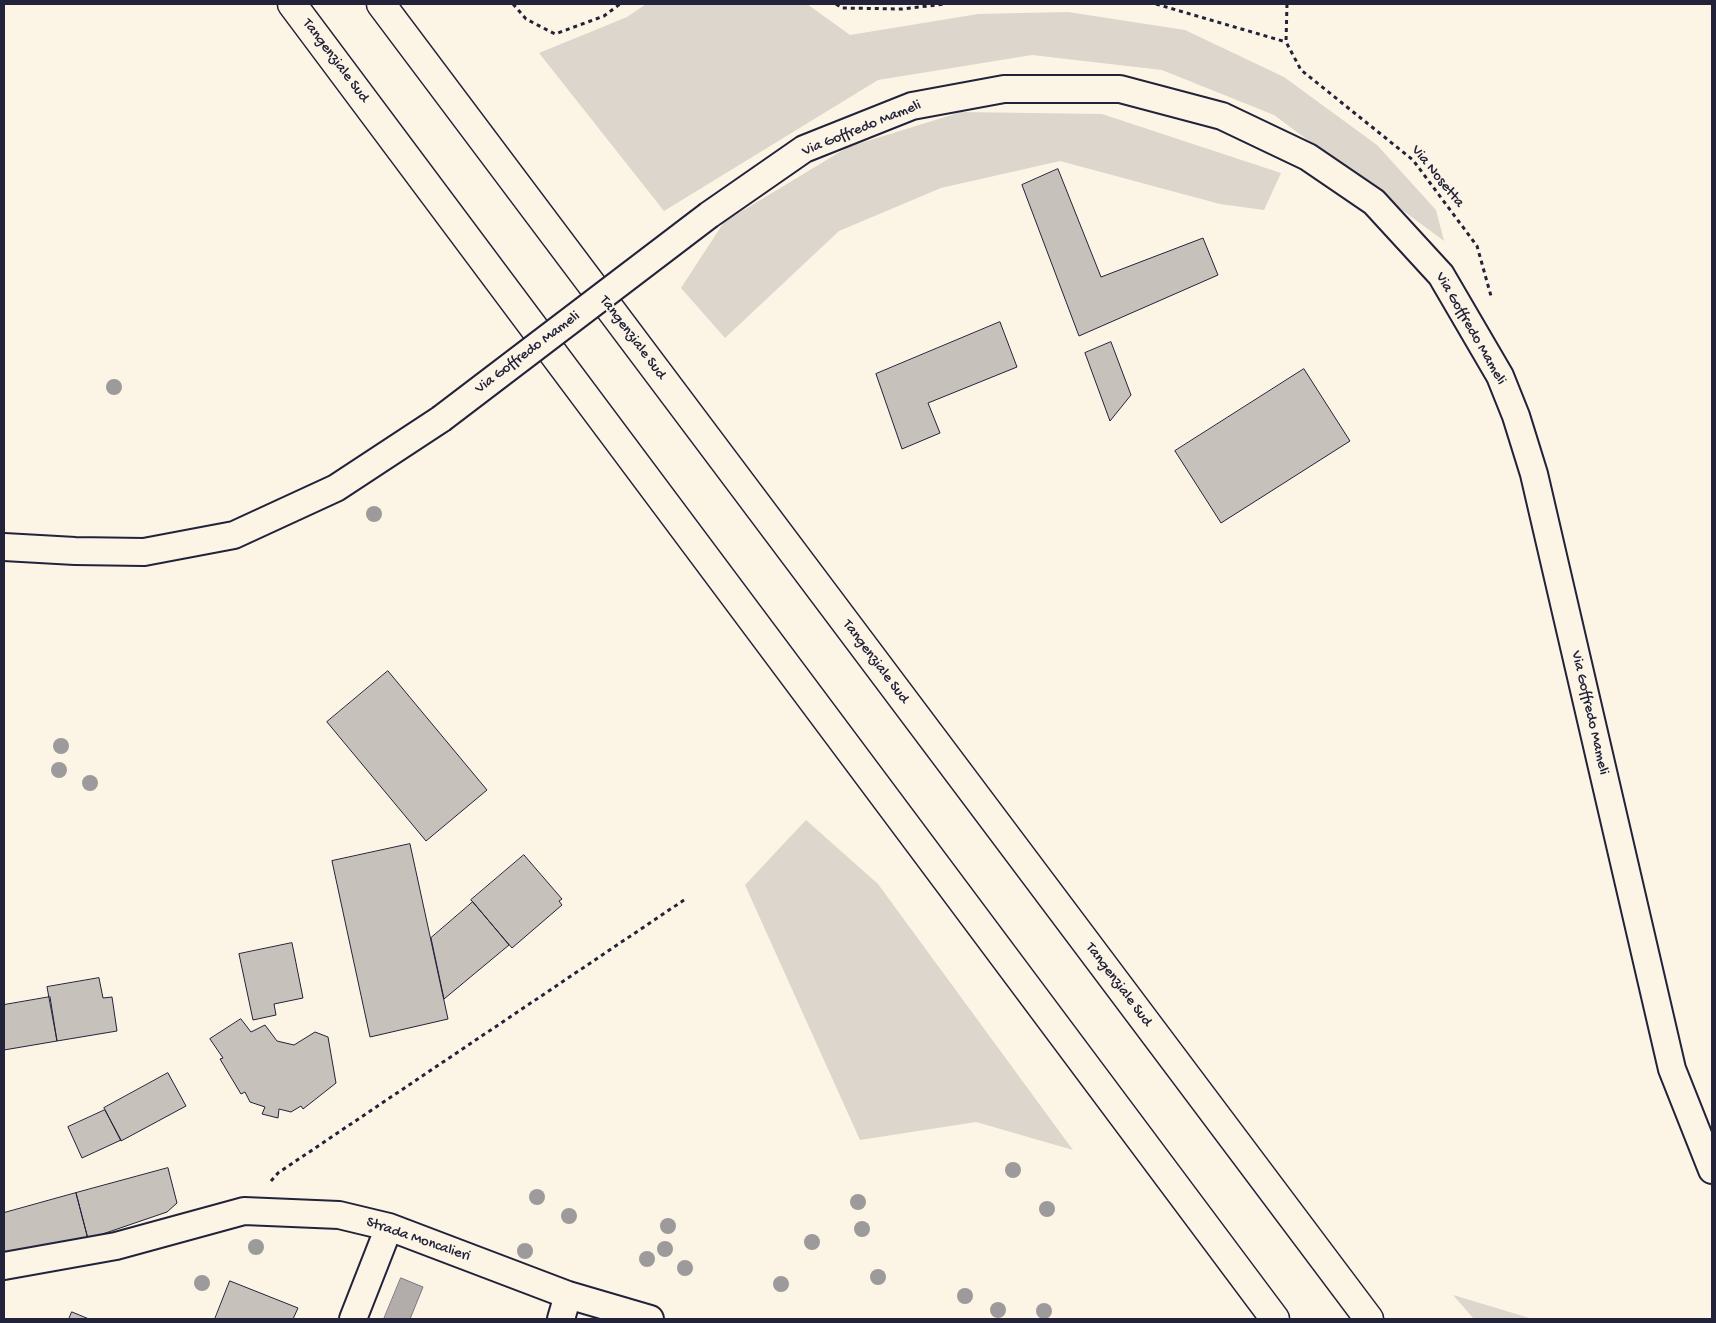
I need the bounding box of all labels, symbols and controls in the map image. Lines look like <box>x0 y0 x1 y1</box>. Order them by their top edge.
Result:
street label: Tangenziale Sud <box>298 16 372 106</box>
street label: Via Goffredo Mameli <box>800 97 924 161</box>
street label: Via Nosetta <box>1406 142 1468 212</box>
street label: Via Goffredo Mameli <box>1431 270 1509 388</box>
street label: Tangenziale Sud <box>595 293 669 383</box>
street label: Via Goffredo Mameli <box>472 308 584 398</box>
street label: Tangenziale Sud <box>838 617 912 707</box>
street label: Via Goffredo Mameli <box>1566 649 1612 777</box>
street label: Tangenziale Sud <box>1081 940 1155 1030</box>
street label: Strada Moncalieri <box>364 1214 472 1266</box>

